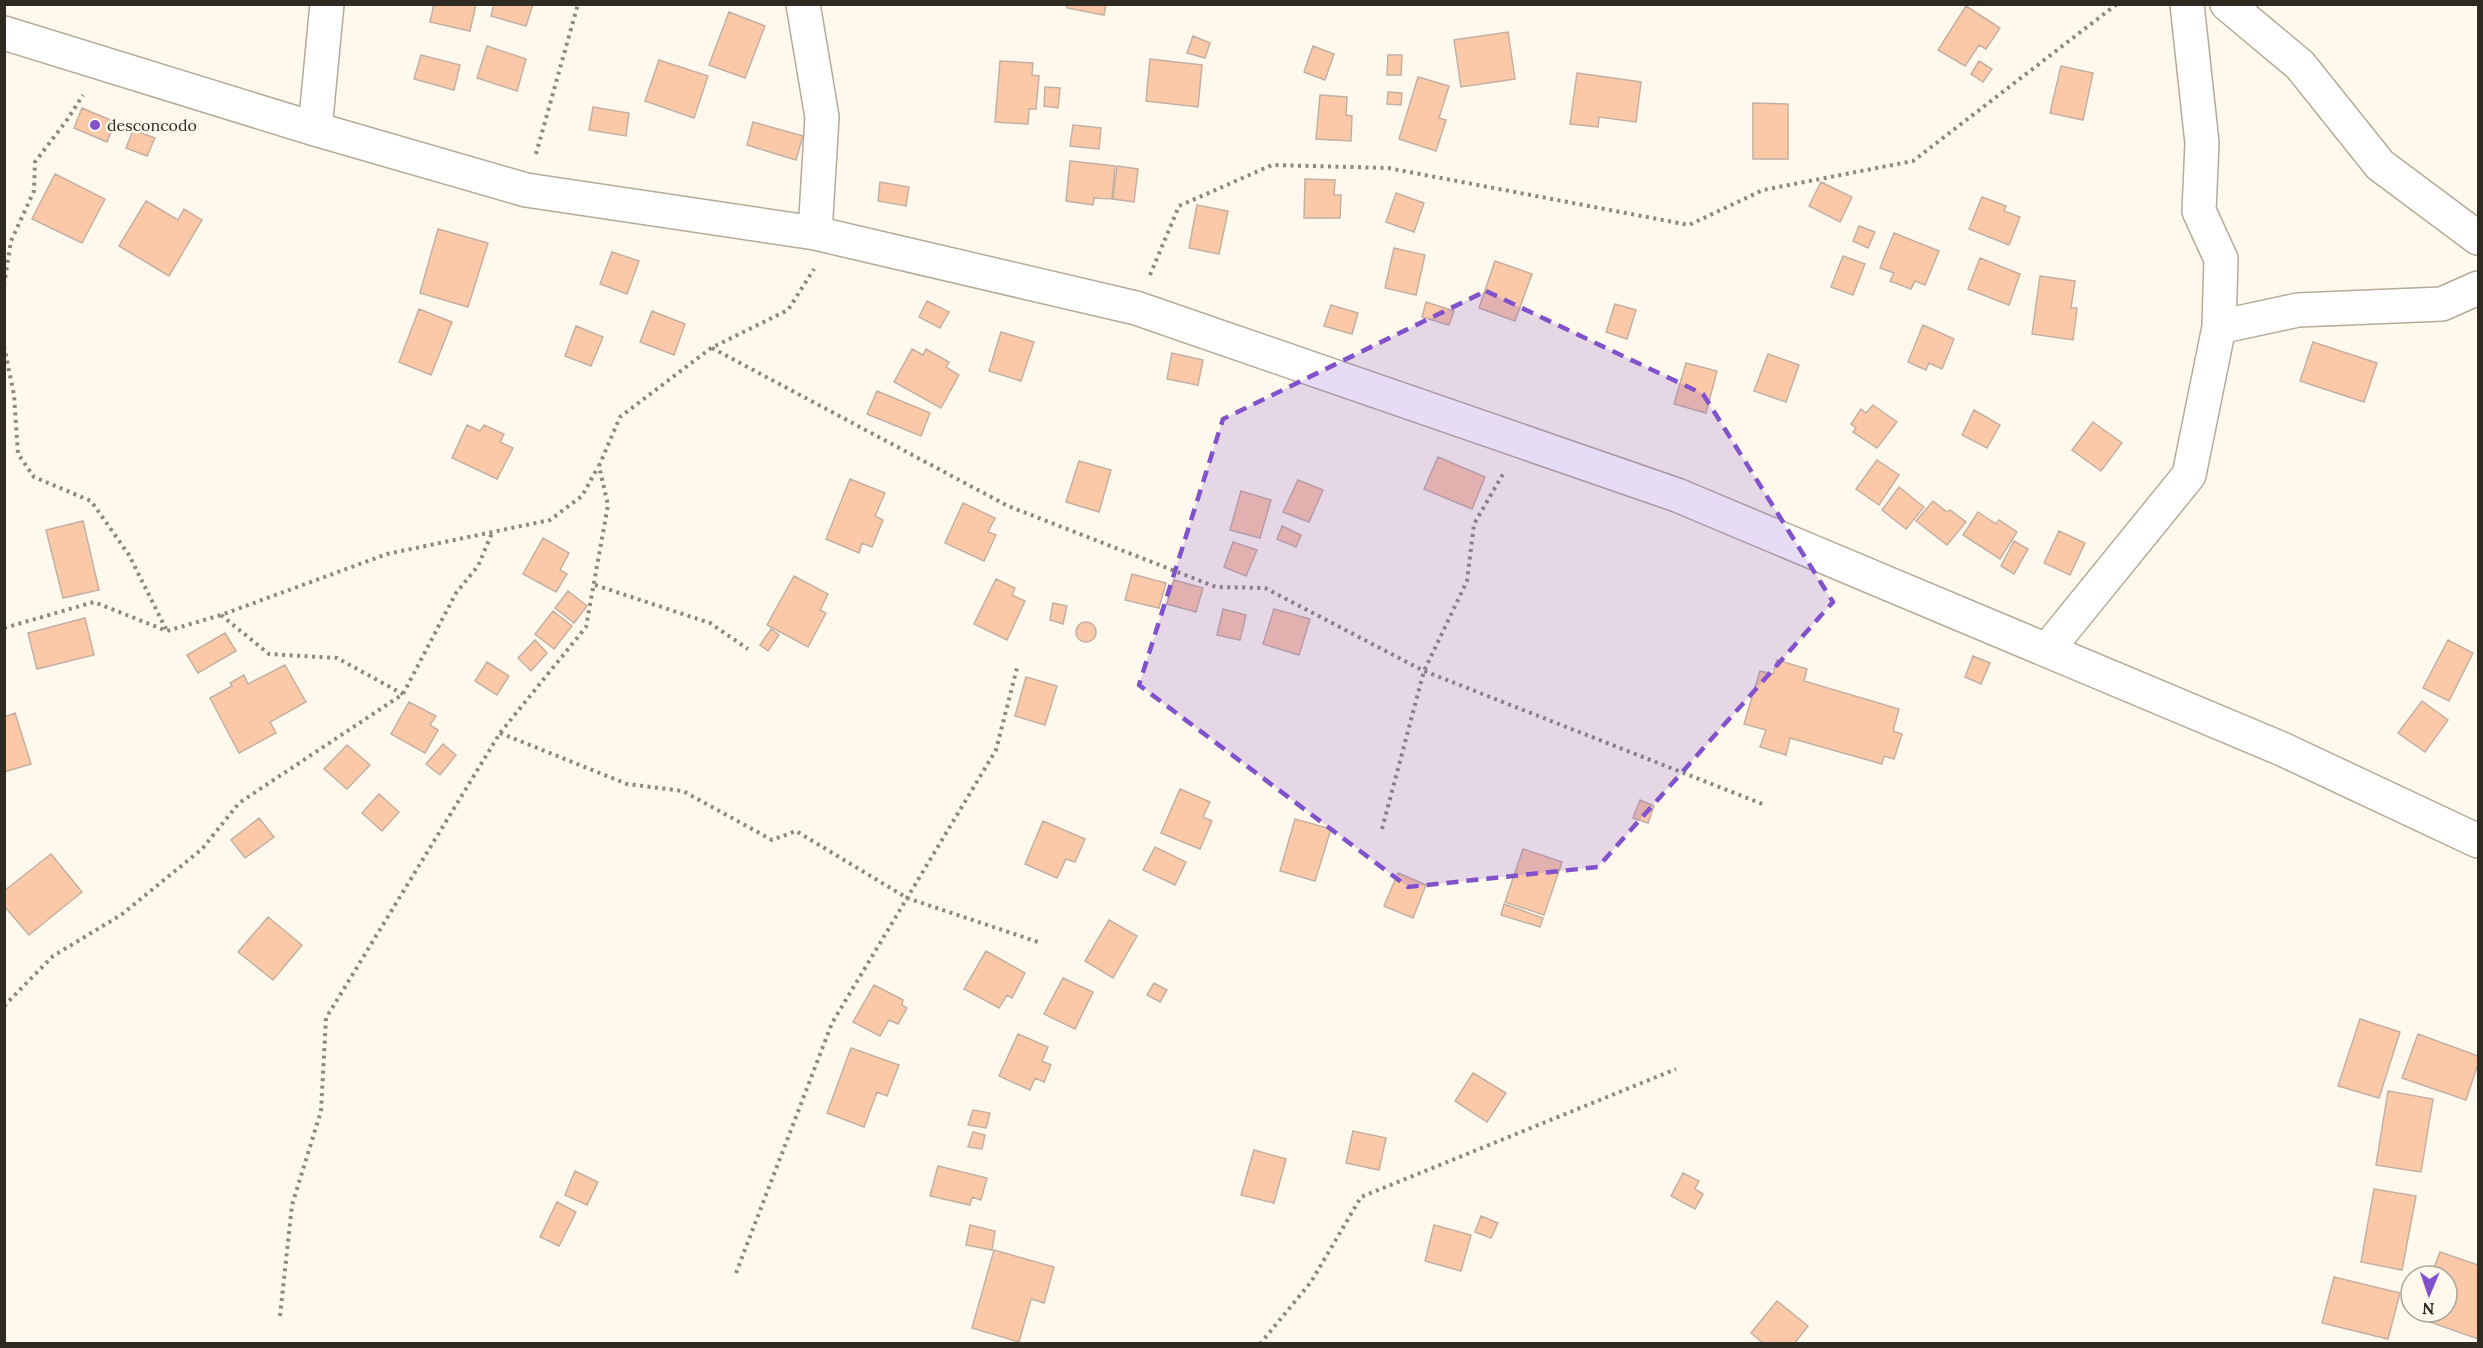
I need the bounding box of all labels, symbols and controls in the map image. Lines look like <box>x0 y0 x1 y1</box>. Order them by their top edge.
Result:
place label: desconcodo <box>107 115 197 135</box>
marker: desconcodo <box>88 118 102 132</box>
north arrow <box>2399 1264 2459 1324</box>
text: N <box>2422 1299 2435 1319</box>

